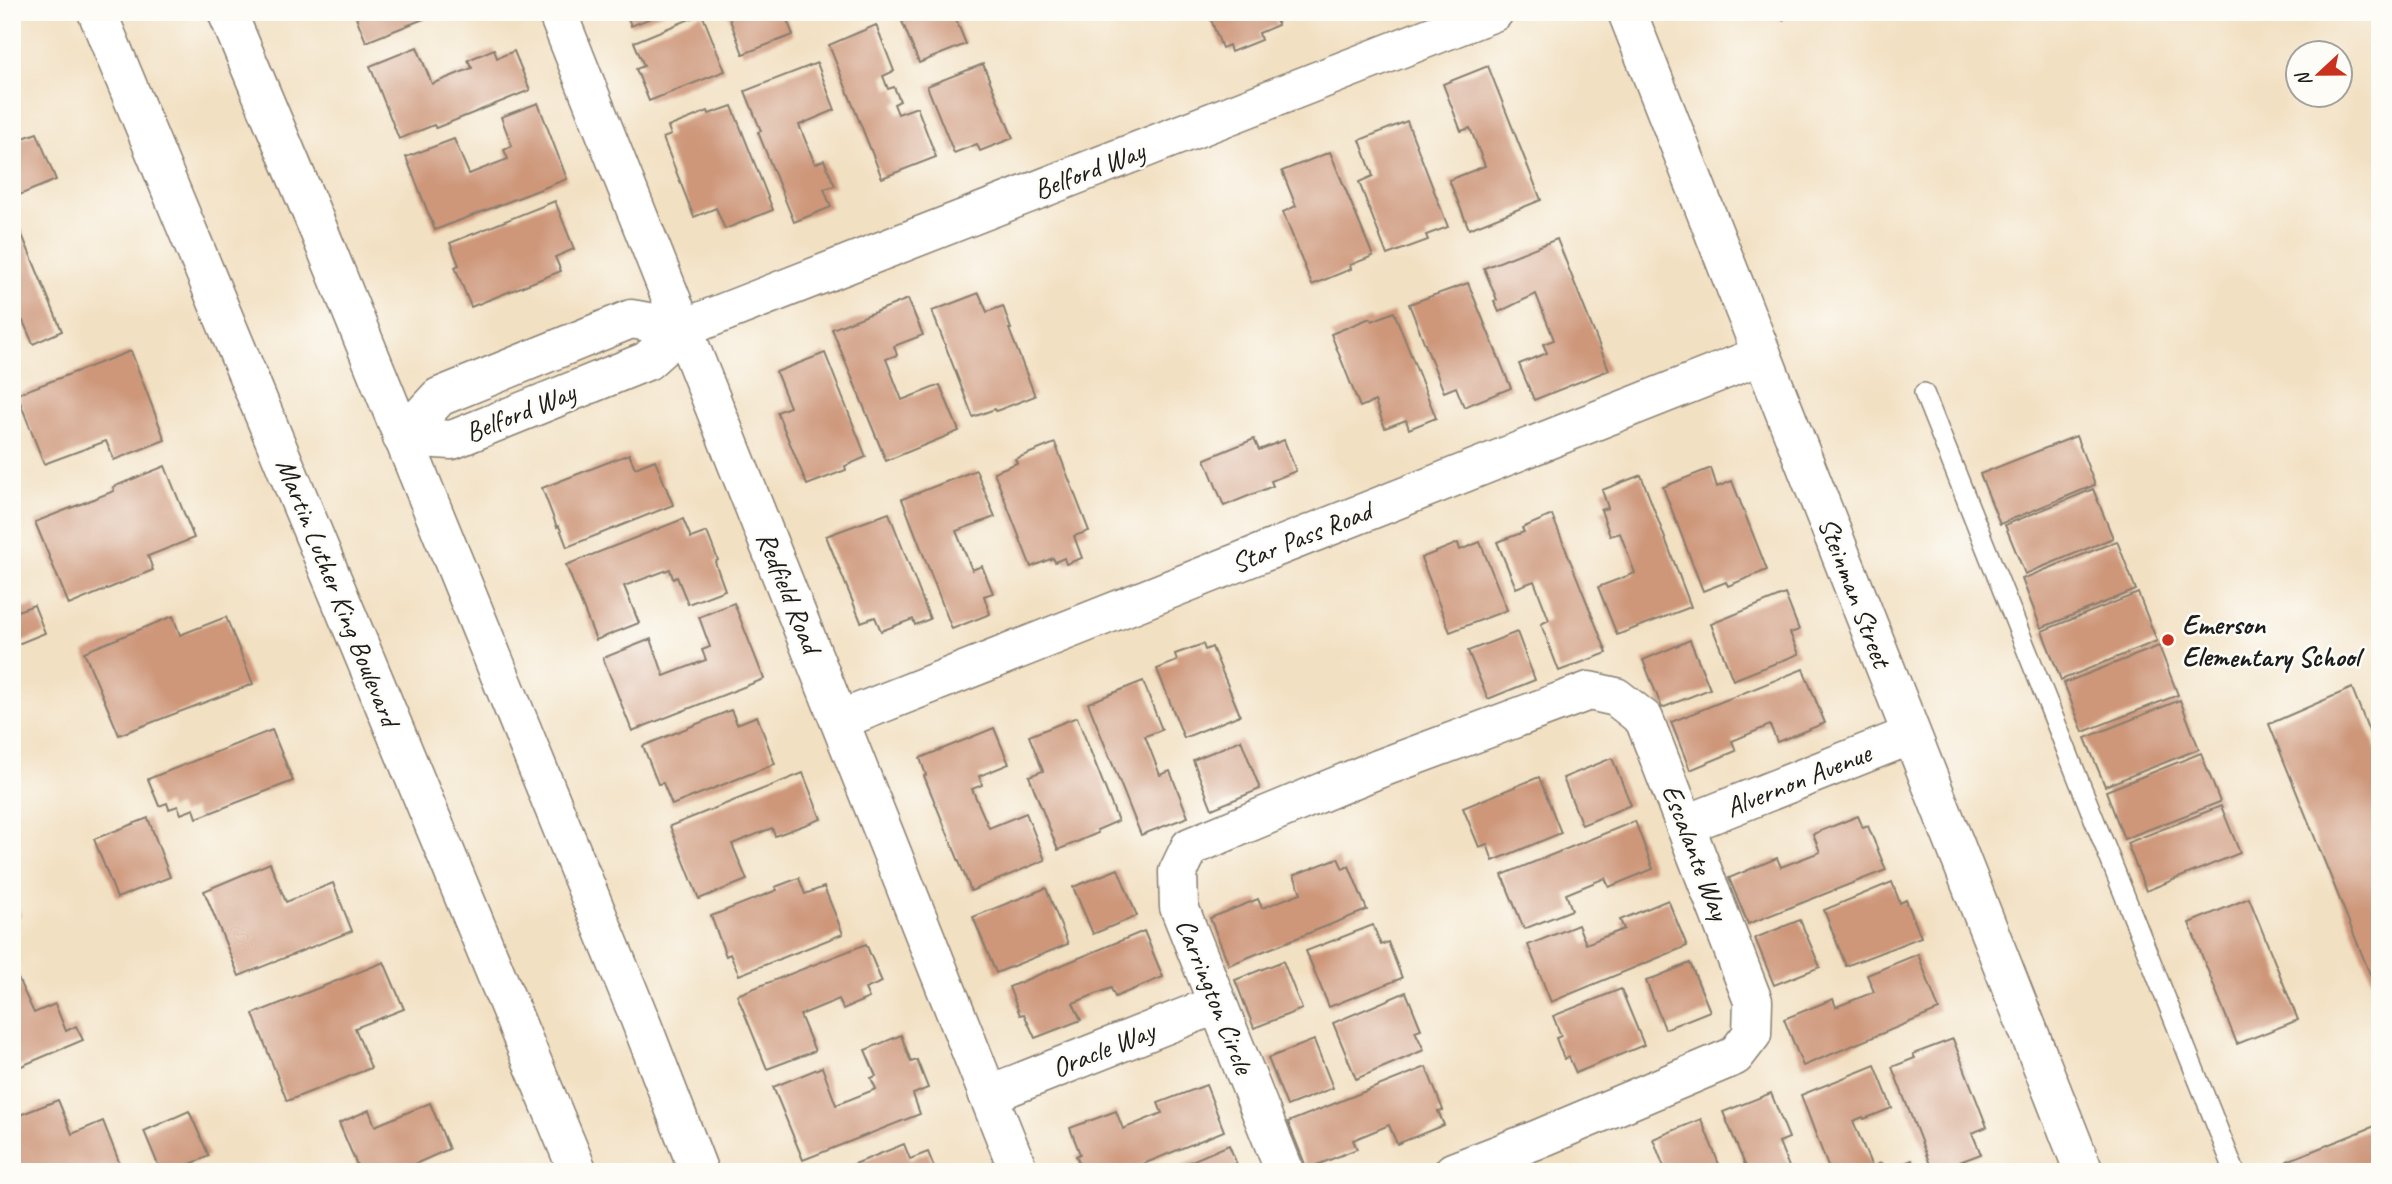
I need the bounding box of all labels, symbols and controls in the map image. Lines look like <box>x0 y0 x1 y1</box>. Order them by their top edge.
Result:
north arrow <box>2284 38 2354 108</box>
text: N <box>2290 67 2317 90</box>
street label: Belford Way <box>1029 132 1152 207</box>
street label: Belford Way <box>460 373 582 450</box>
street label: Martin Luther King Boulevard <box>268 453 409 735</box>
street label: Star Pass Road <box>1226 492 1380 581</box>
street label: Steinman Street <box>1810 512 1901 674</box>
street label: Redfield Road <box>749 526 831 661</box>
place label: Emerson Elementary School <box>2182 607 2365 674</box>
marker: Emerson Elementary School <box>2160 632 2176 648</box>
street label: Alvernon Avenue <box>1720 734 1877 825</box>
street label: Escalante Way <box>1654 779 1739 927</box>
street label: Carrington Circle <box>1168 913 1263 1080</box>
street label: Oracle Way <box>1047 1012 1162 1085</box>

